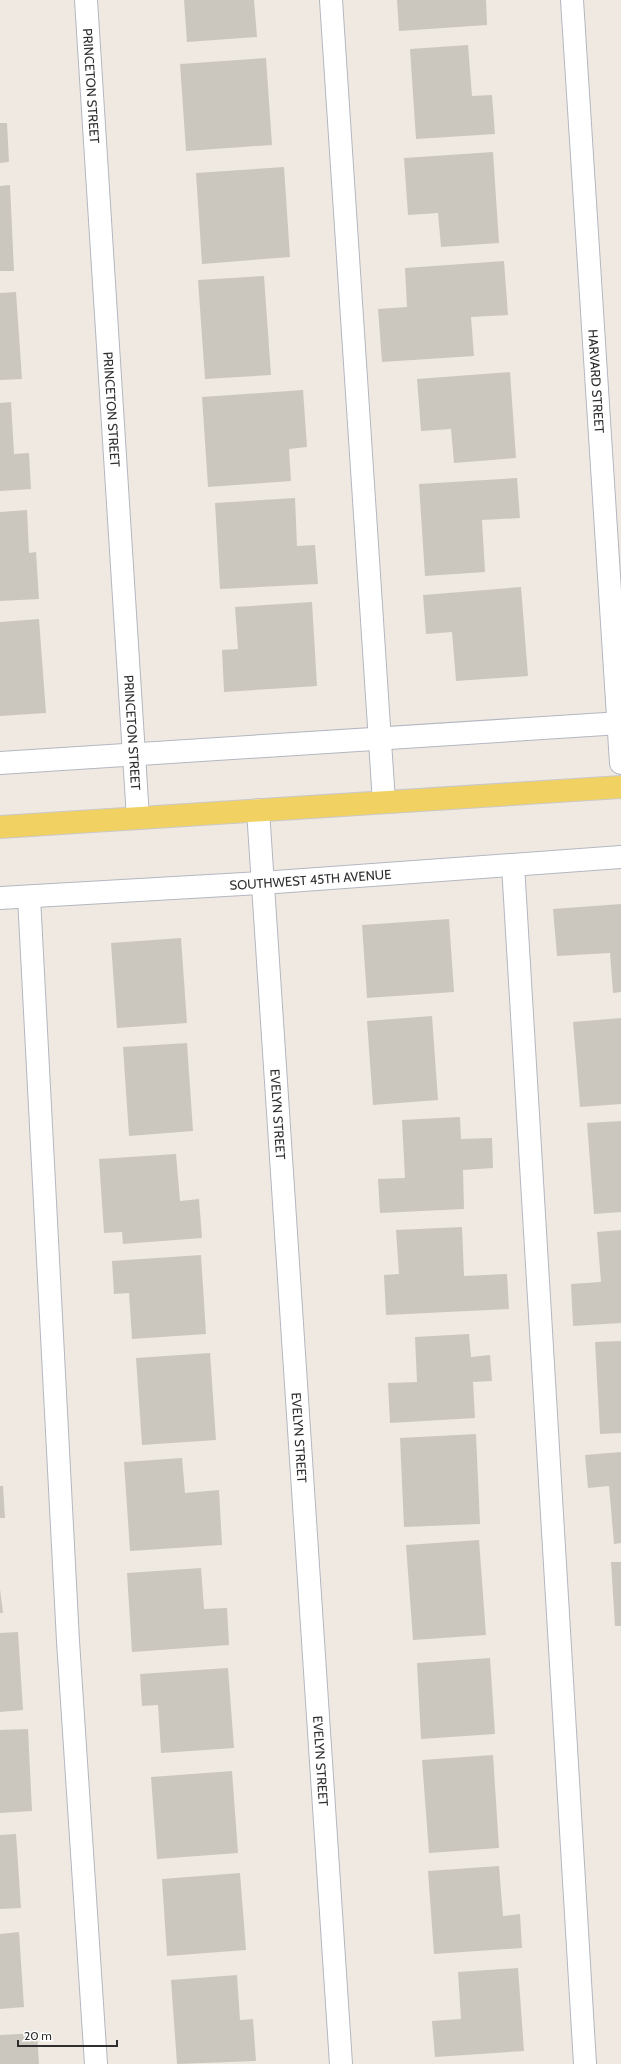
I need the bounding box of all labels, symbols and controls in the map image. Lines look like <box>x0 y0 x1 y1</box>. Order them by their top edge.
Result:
street label: PRINCETON STREET <box>80 28 103 144</box>
street label: HARVARD STREET <box>585 329 608 434</box>
street label: PRINCETON STREET <box>100 351 124 467</box>
street label: PRINCETON STREET <box>121 674 144 791</box>
street label: SOUTHWEST 45TH AVENUE <box>229 866 392 893</box>
street label: EVELYN STREET <box>267 1069 289 1160</box>
street label: EVELYN STREET <box>289 1392 311 1484</box>
street label: EVELYN STREET <box>310 1715 332 1807</box>
scale bar <box>18 2022 117 2048</box>
text: 20 m <box>24 2028 52 2043</box>

